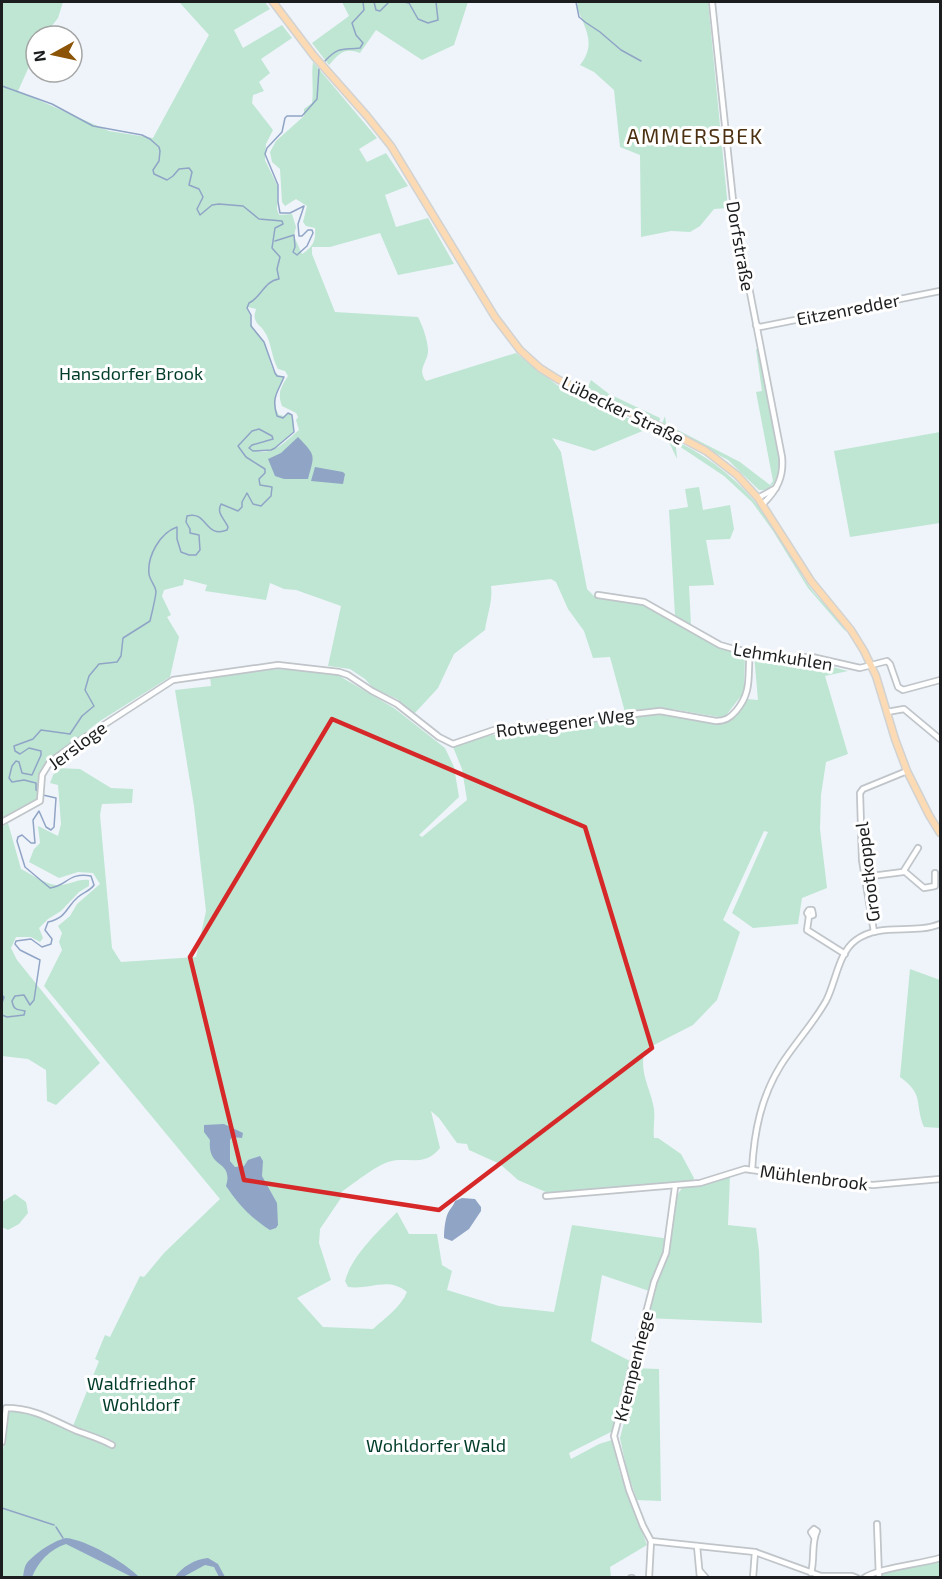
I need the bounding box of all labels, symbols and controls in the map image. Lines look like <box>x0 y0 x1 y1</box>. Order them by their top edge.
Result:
north arrow <box>24 24 84 84</box>
text: N <box>28 49 49 63</box>
district label: AMMERSBEK <box>626 123 764 148</box>
street label: Dorfstraße <box>722 199 760 293</box>
street label: Eitzenredder <box>794 288 902 330</box>
park label: Hansdorfer Brook <box>59 362 203 384</box>
street label: Lübecker Straße <box>558 371 688 449</box>
street label: Lehmkuhlen <box>732 637 834 675</box>
street label: Rotwegener Weg <box>494 703 636 741</box>
street label: Jersloge <box>43 716 111 774</box>
street label: Grootkoppel <box>850 820 884 923</box>
street label: Mühlenbrook <box>759 1159 869 1195</box>
street label: Krempenhege <box>609 1308 657 1424</box>
park label: Waldfriedhof Wohldorf <box>87 1372 196 1415</box>
park label: Wohldorfer Wald <box>366 1434 506 1456</box>

